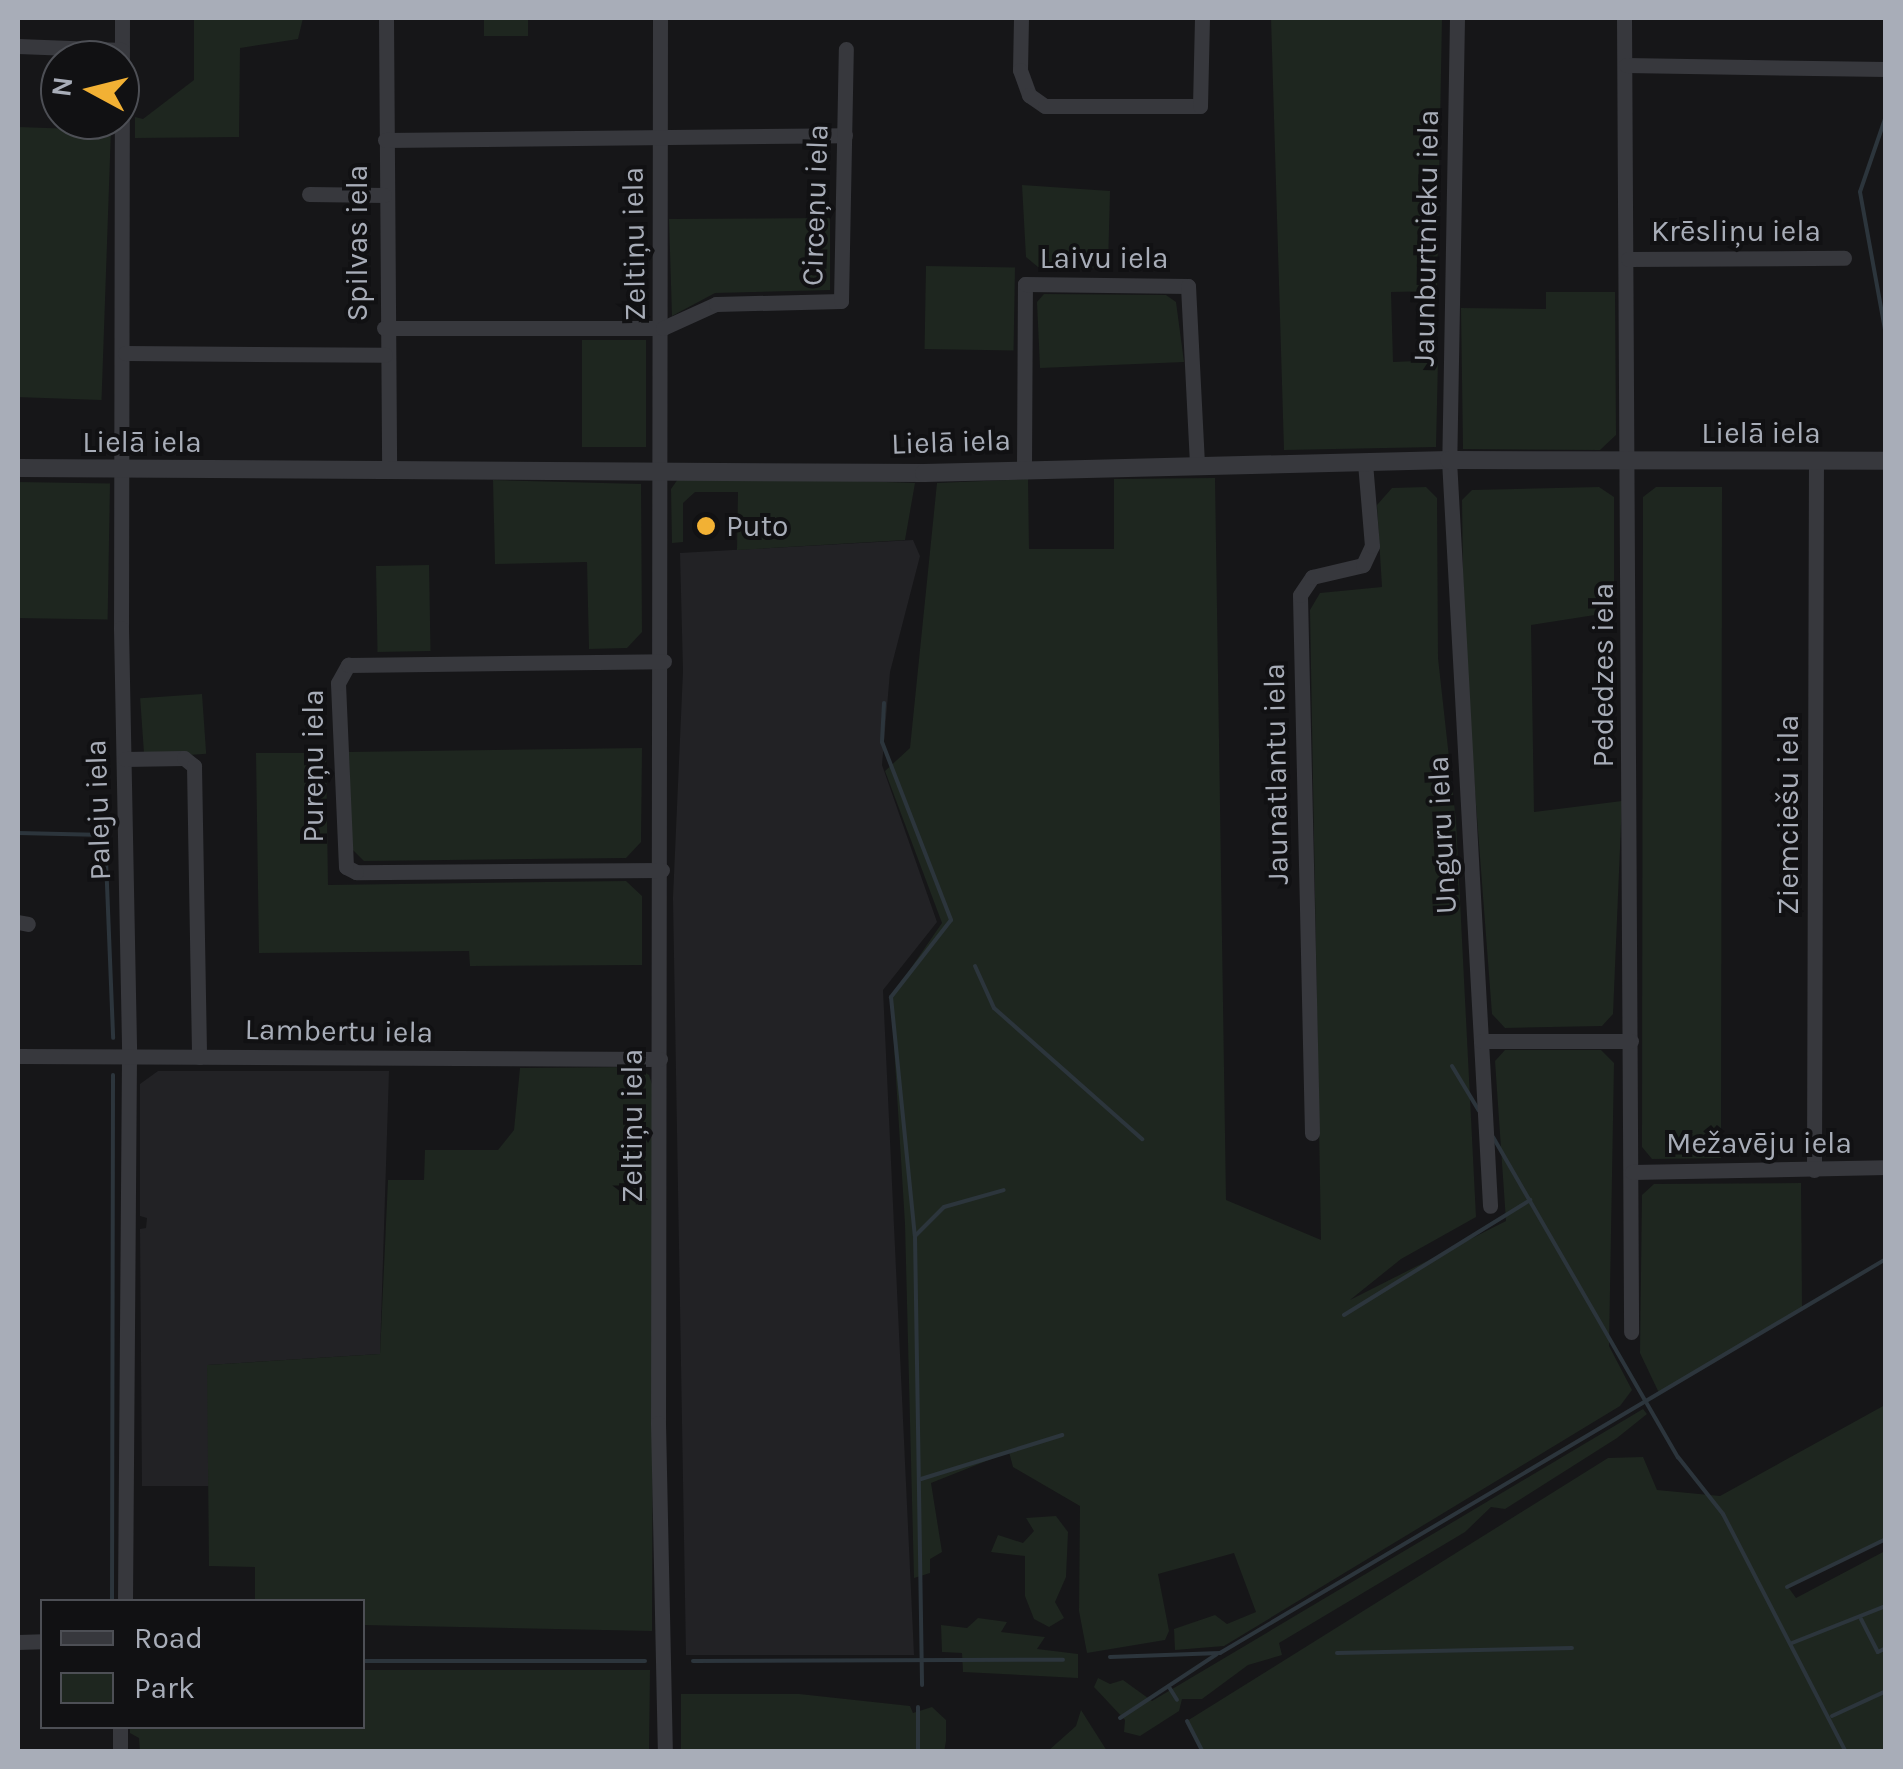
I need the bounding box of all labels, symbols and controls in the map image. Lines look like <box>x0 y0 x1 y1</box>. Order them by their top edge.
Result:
north arrow <box>40 40 140 140</box>
text: N <box>44 75 79 99</box>
street label: Jaunburtnieku iela <box>1406 109 1446 367</box>
street label: Circeņu iela <box>794 124 836 286</box>
street label: Spilvas iela <box>339 165 375 321</box>
street label: Zeltiņu iela <box>615 166 653 322</box>
street label: Krēsliņu iela <box>1651 213 1821 249</box>
street label: Laivu iela <box>1039 240 1169 276</box>
street label: Lielā iela <box>1701 415 1821 451</box>
street label: Lielā iela <box>891 422 1011 462</box>
street label: Lielā iela <box>82 424 202 460</box>
place label: Puto <box>726 508 788 544</box>
marker: Puto <box>695 515 717 537</box>
street label: Pededzes iela <box>1585 583 1621 767</box>
street label: Jaunatlantu iela <box>1256 663 1296 885</box>
street label: Pureņu iela <box>295 689 331 843</box>
street label: Ziemciešu iela <box>1770 715 1806 915</box>
street label: Paleju iela <box>78 739 118 881</box>
street label: Unguru iela <box>1420 755 1464 915</box>
street label: Lambertu iela <box>244 1011 434 1051</box>
street label: Zeltiņu iela <box>614 1049 650 1203</box>
street label: Mežavēju iela <box>1666 1125 1852 1161</box>
legend <box>40 1599 365 1729</box>
text: Road <box>134 1620 203 1656</box>
text: Park <box>134 1670 195 1706</box>

